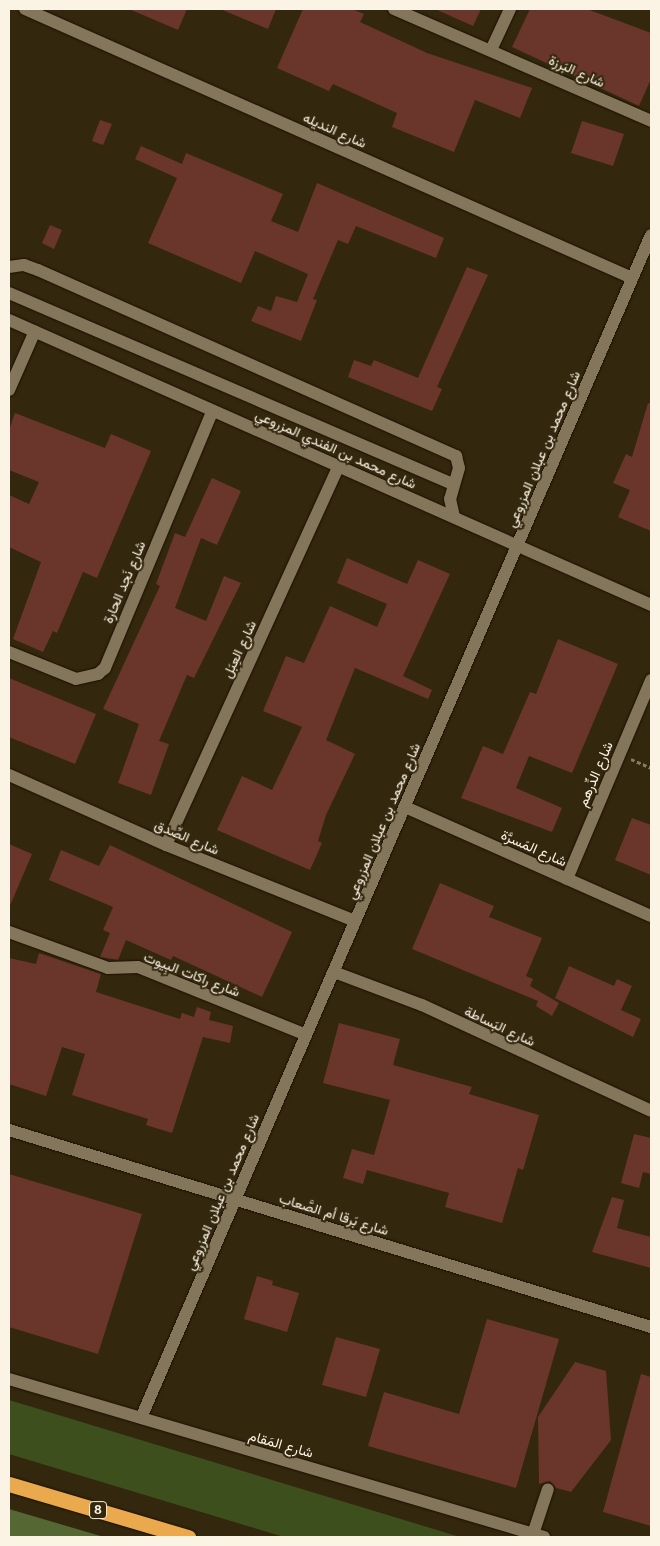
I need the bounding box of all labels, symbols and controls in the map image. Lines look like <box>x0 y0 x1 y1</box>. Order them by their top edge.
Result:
street label: شارع البَرزة <box>546 51 608 91</box>
street label: شارع النديله <box>301 109 369 151</box>
street label: شارع محمد بن عبلان المزروعي <box>502 368 584 530</box>
street label: شارع محمد بن الفندي المزروعي <box>253 406 419 492</box>
street label: شارع نَجد الحارة <box>99 538 149 626</box>
street label: شارع العِبَل <box>218 618 260 680</box>
street label: شارع الدِّرهم <box>574 739 616 809</box>
street label: شارع محمد بن عبلان المزروعي <box>342 740 424 902</box>
street label: شارع الصِّدق <box>152 816 222 858</box>
street label: شارع المَسرَّة <box>499 826 569 870</box>
street label: شارع راكات البِيوت <box>142 948 242 1000</box>
street label: شارع البَساطة <box>462 1002 538 1050</box>
street label: شارع محمد بن عبلان المزروعي <box>181 1111 263 1273</box>
street label: شارع بَرقا أم الصَّعاب <box>277 1189 391 1239</box>
street label: شارع المَقام <box>247 1427 315 1461</box>
road number: 8 <box>88 1500 108 1520</box>

